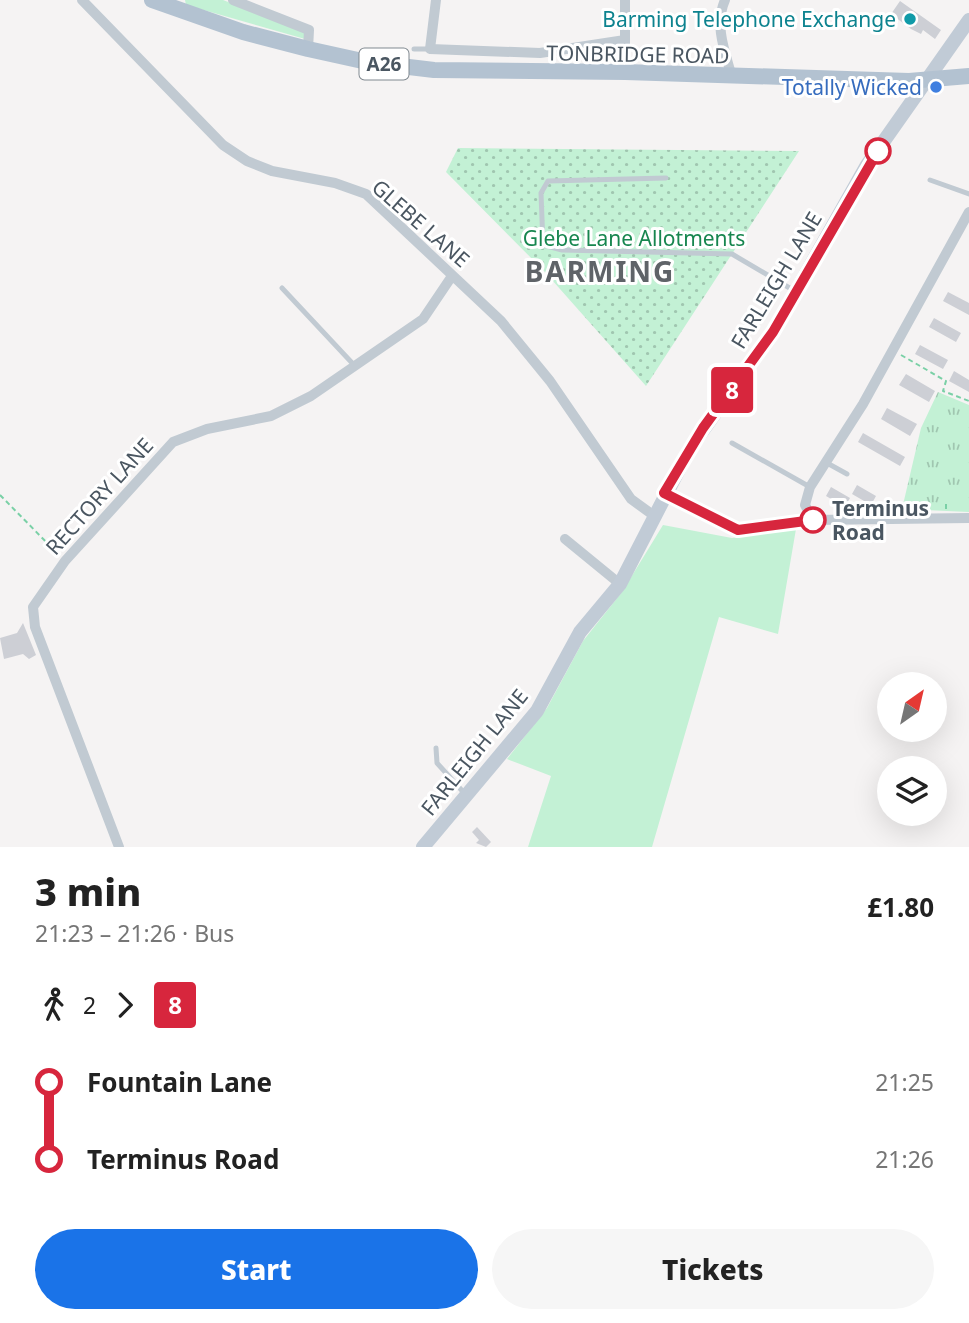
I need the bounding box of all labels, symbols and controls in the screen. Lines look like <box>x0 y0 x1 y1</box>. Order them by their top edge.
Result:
place label: Barming Telephone Exchange <box>602 5 896 33</box>
marker: Barming Telephone Exchange <box>902 11 918 27</box>
street label: TONBRIDGE ROAD <box>546 38 730 70</box>
road number: A26 <box>360 48 408 80</box>
place label: Totally Wicked <box>782 73 922 101</box>
marker: Totally Wicked <box>928 79 944 95</box>
unlabelled marker <box>865 138 891 164</box>
street label: GLEBE LANE <box>366 173 476 273</box>
street label: FARLEIGH LANE <box>724 206 828 354</box>
park label: Glebe Lane Allotments <box>523 224 745 252</box>
district label: BARMING <box>525 252 675 290</box>
line badge: 8 <box>709 367 755 413</box>
text: 8 <box>725 373 739 406</box>
street label: RECTORY LANE <box>39 432 159 560</box>
place label: Terminus Road <box>832 494 929 546</box>
marker: Terminus Road <box>800 507 826 533</box>
north arrow <box>877 672 947 742</box>
map controls <box>877 672 947 826</box>
street label: FARLEIGH LANE <box>414 683 534 821</box>
button: layers <box>877 756 947 826</box>
text: 3 min <box>35 865 141 917</box>
text: £1.80 <box>867 889 934 925</box>
text: 21:23 – 21:26 · Bus <box>35 917 234 949</box>
icon: walk <box>35 986 73 1024</box>
icon: forward <box>106 986 144 1024</box>
text: 8 <box>168 988 182 1021</box>
text: 2 <box>83 989 96 1021</box>
text: Fountain Lane <box>87 1064 272 1100</box>
text: 21:25 <box>875 1066 934 1098</box>
text: Terminus Road <box>87 1141 279 1177</box>
text: 21:26 <box>875 1143 934 1175</box>
button: Start <box>35 1229 478 1309</box>
button: Tickets <box>492 1229 934 1309</box>

